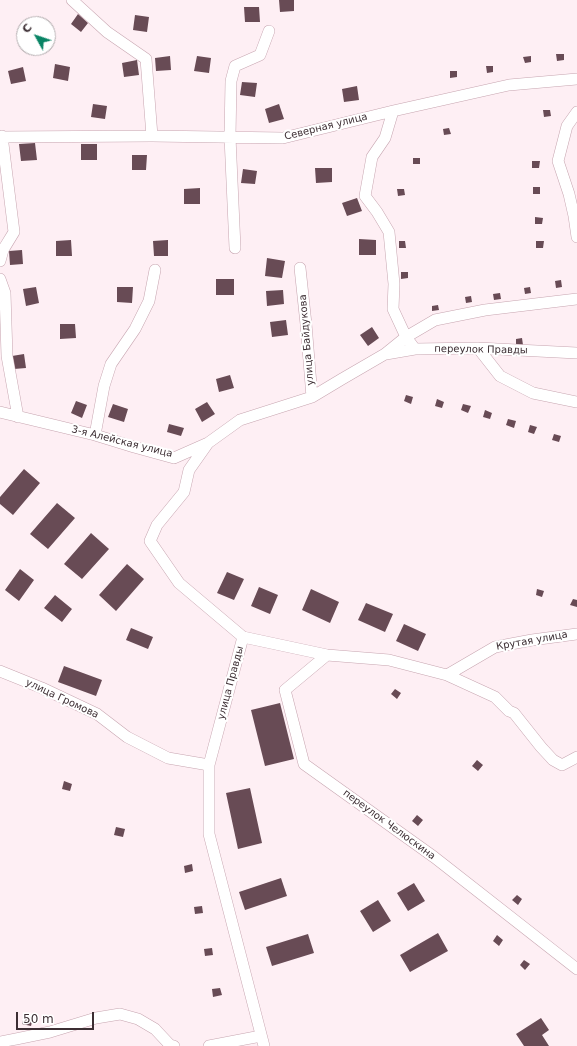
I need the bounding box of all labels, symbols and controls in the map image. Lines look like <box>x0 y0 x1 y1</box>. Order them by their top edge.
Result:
north arrow <box>16 16 56 56</box>
text: С <box>20 21 35 36</box>
street label: Северная улица <box>283 111 369 143</box>
street label: улица Байдукова <box>297 294 317 386</box>
street label: переулок Правды <box>434 343 528 357</box>
street label: 3-я Алейская улица <box>70 424 174 460</box>
street label: Крутая улица <box>495 629 569 653</box>
street label: улица Правды <box>215 645 247 721</box>
street label: улица Громова <box>24 677 100 721</box>
street label: переулок Челюскина <box>340 787 438 863</box>
scale bar <box>18 1004 96 1030</box>
text: 50 m <box>23 1012 54 1026</box>

